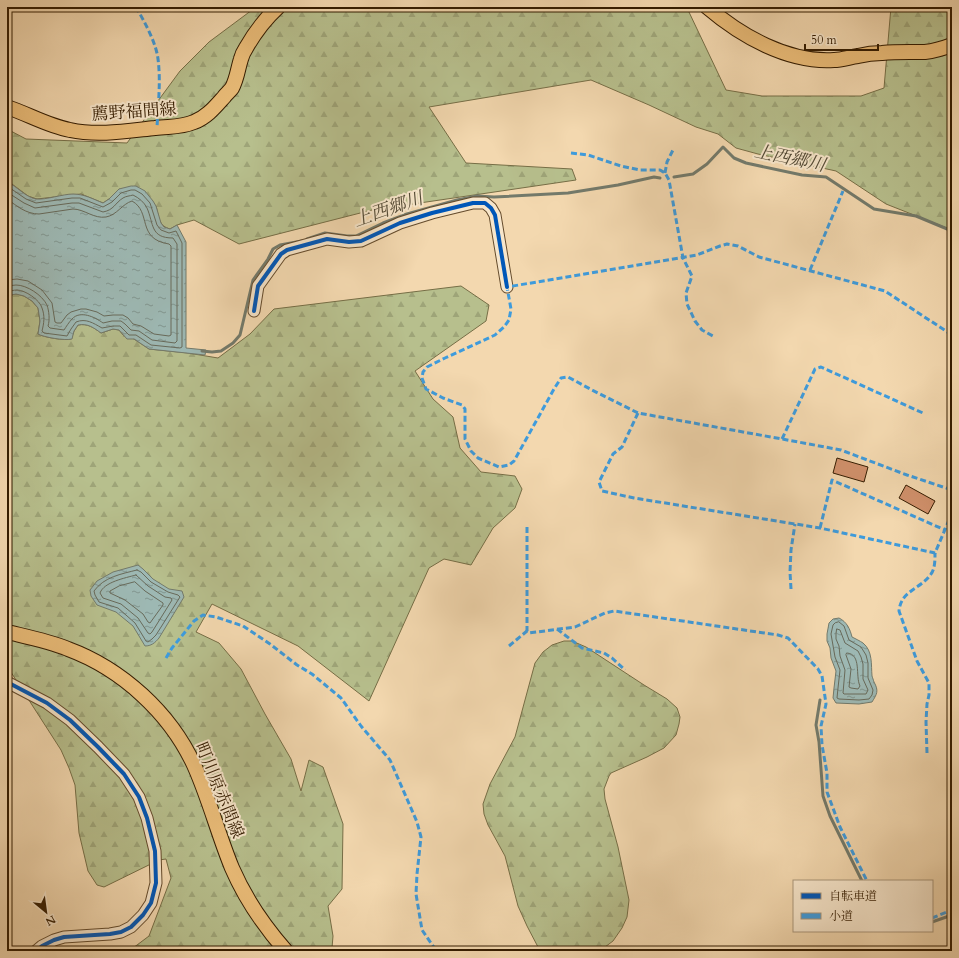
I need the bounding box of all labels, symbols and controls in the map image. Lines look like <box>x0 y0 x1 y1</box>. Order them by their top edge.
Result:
scale bar <box>805 26 878 52</box>
text: 50 m <box>811 32 838 48</box>
street label: 薦野福間線 <box>91 97 177 126</box>
water label: 上西郷川 <box>752 139 830 179</box>
water label: 上西郷川 <box>350 185 428 233</box>
street label: 町川原赤間線 <box>190 739 249 842</box>
legend <box>793 880 933 932</box>
text: 自転車道 <box>829 888 877 904</box>
north arrow <box>26 892 66 932</box>
text: 小道 <box>829 908 853 924</box>
text: N <box>42 911 58 929</box>

